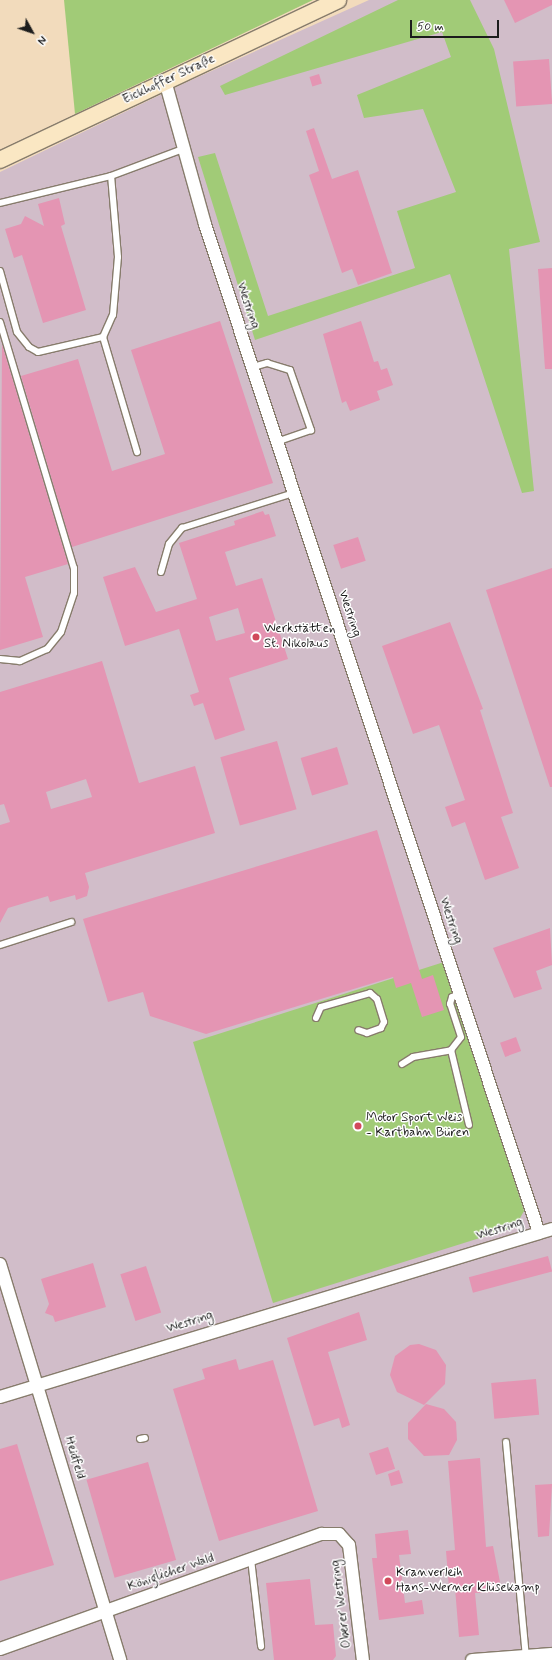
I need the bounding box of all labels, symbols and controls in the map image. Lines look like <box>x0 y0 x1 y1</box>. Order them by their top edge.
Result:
north arrow <box>12 12 52 52</box>
scale bar <box>412 12 501 38</box>
text: 50 m <box>417 19 444 35</box>
text: N <box>33 32 49 47</box>
street label: Eickhoffer Straße <box>120 52 218 108</box>
street label: Westring <box>232 281 262 331</box>
street label: Westring <box>334 589 364 639</box>
place label: Werkstätten St. Nikolaus <box>264 622 335 653</box>
marker: Werkstätten St. Nikolaus <box>251 632 261 642</box>
street label: Westring <box>435 896 465 946</box>
place label: Motor Sport Weis - Kartbahn Büren <box>366 1111 469 1142</box>
marker: Motor Sport Weis - Kartbahn Büren <box>353 1121 363 1131</box>
street label: Westring <box>475 1215 525 1245</box>
street label: Westring <box>165 1308 215 1338</box>
street label: Heidfeld <box>60 1435 88 1481</box>
street label: Königlicher Wald <box>124 1550 218 1596</box>
street label: Oberer Westring <box>329 1558 355 1650</box>
place label: Kranverleih Hans-Werner Klüsekamp <box>396 1566 541 1597</box>
marker: Kranverleih Hans-Werner Klüsekamp <box>383 1576 393 1586</box>

